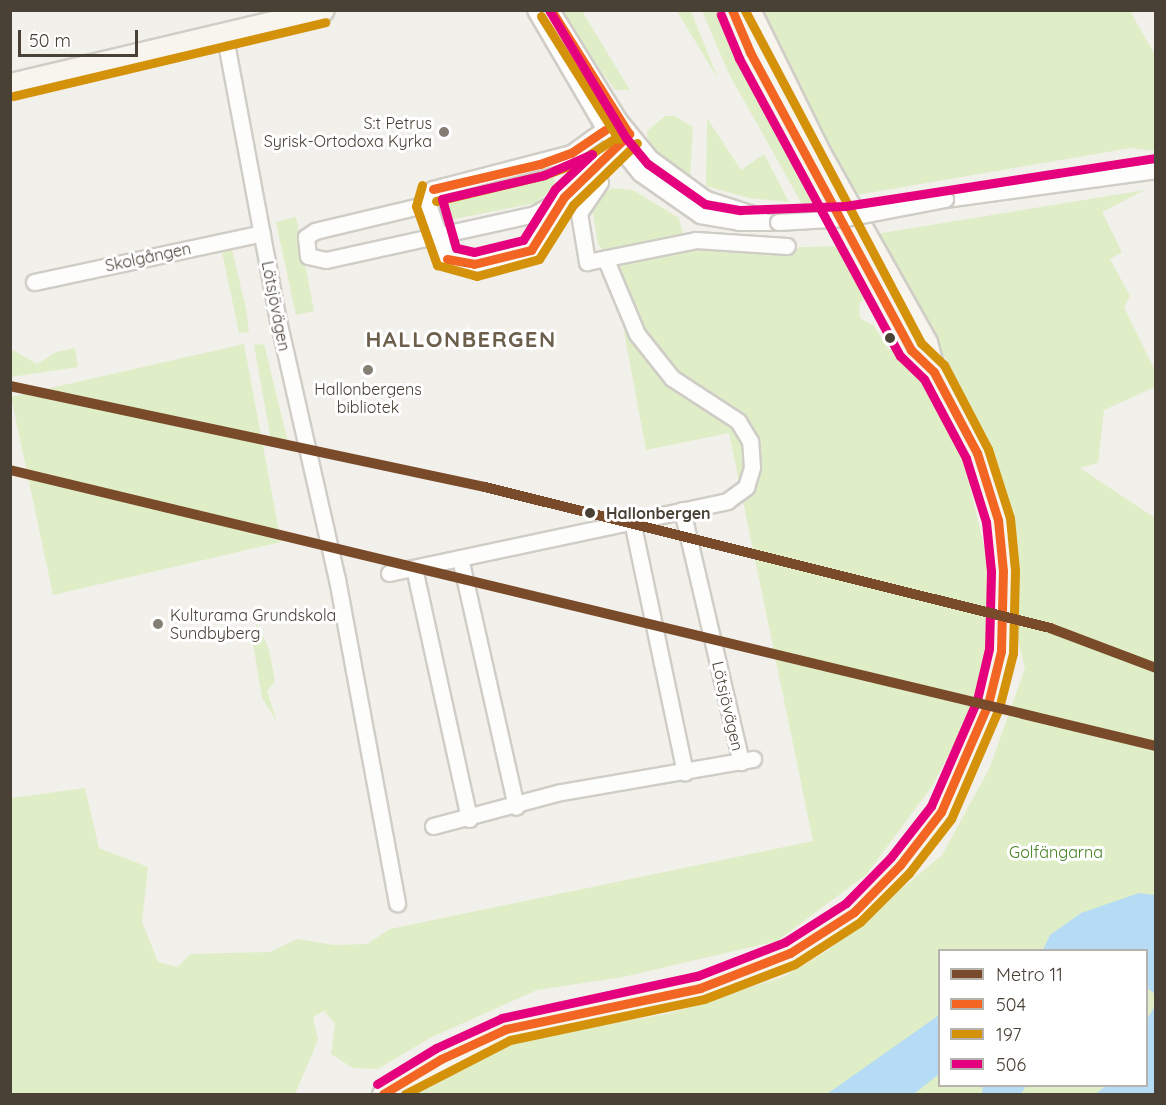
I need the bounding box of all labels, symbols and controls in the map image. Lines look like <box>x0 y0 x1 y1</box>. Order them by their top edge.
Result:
scale bar <box>21 18 141 56</box>
text: 50 m <box>29 29 71 52</box>
place label: S:t Petrus Syrisk-Ortodoxa Kyrka <box>264 113 432 151</box>
marker: S:t Petrus Syrisk-Ortodoxa Kyrka <box>437 125 451 139</box>
street label: Skolgången <box>103 239 193 275</box>
street label: Lötsjövägen <box>258 259 294 353</box>
district label: HALLONBERGEN <box>365 327 557 353</box>
unlabelled marker <box>884 332 896 344</box>
marker: Hallonbergens bibliotek <box>361 363 375 377</box>
place label: Hallonbergens bibliotek <box>314 379 422 417</box>
marker: Hallonbergen <box>579 502 601 524</box>
place label: Hallonbergen <box>606 503 711 523</box>
place label: Kulturama Grundskola Sundbyberg <box>170 605 336 643</box>
marker: Kulturama Grundskola Sundbyberg <box>151 617 165 631</box>
street label: Lötsjövägen <box>708 659 748 753</box>
park label: Golfängarna <box>1009 842 1103 862</box>
legend <box>938 949 1148 1087</box>
text: Metro 11 <box>996 963 1063 986</box>
text: 504 <box>996 993 1026 1016</box>
text: 197 <box>996 1023 1021 1046</box>
text: 506 <box>996 1053 1026 1076</box>

